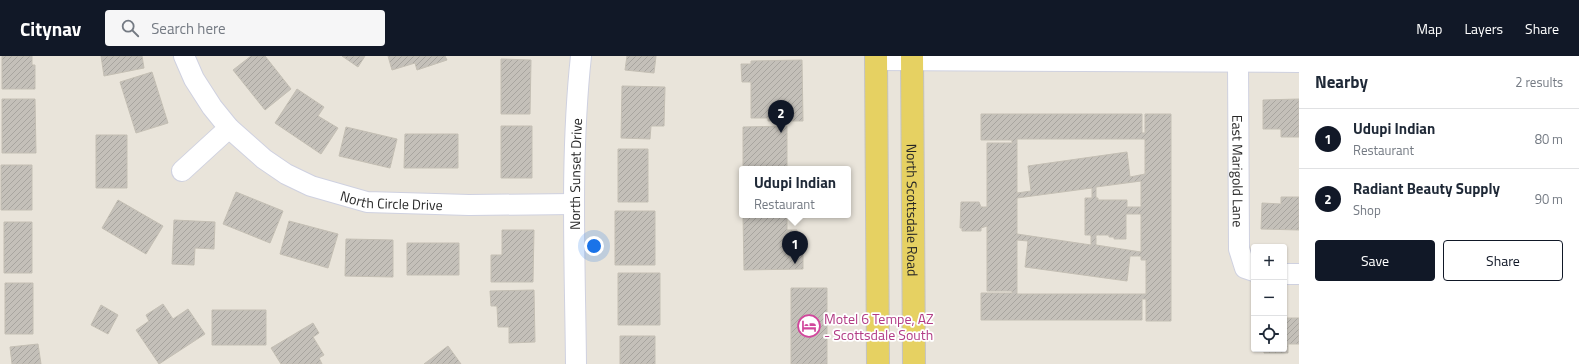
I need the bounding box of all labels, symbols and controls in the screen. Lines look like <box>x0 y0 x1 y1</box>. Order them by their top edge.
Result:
search box <box>105 10 385 46</box>
text: Citynav <box>20 14 81 43</box>
icon: search <box>119 17 141 39</box>
text: Search here <box>151 17 226 40</box>
text: Map <box>1416 18 1442 39</box>
text: Layers <box>1464 18 1503 39</box>
text: Share <box>1525 18 1559 39</box>
text: Nearby <box>1315 69 1368 95</box>
text: 2 results <box>1515 72 1563 92</box>
pin: 2 <box>768 100 794 133</box>
street label: East Marigold Lane <box>1228 115 1249 227</box>
text: Udupi Indian <box>1353 117 1435 140</box>
street label: North Sunset Drive <box>563 118 587 230</box>
text: 1 <box>1324 129 1332 149</box>
text: 80 m <box>1535 129 1563 149</box>
text: Restaurant <box>1353 140 1414 160</box>
street label: North Scottsdale Road <box>902 144 924 276</box>
popup <box>739 166 851 218</box>
text: Udupi Indian <box>754 171 836 194</box>
text: Radiant Beauty Supply <box>1353 177 1500 200</box>
street label: North Circle Drive <box>338 184 443 215</box>
text: 2 <box>1324 189 1332 209</box>
text: 90 m <box>1535 189 1563 209</box>
text: Restaurant <box>754 194 815 214</box>
text: Shop <box>1353 200 1381 220</box>
pin: 1 <box>782 231 808 264</box>
your location <box>584 236 604 256</box>
button: Save <box>1315 240 1435 281</box>
button: Share <box>1443 240 1563 281</box>
map controls <box>1251 244 1287 352</box>
button: + <box>1251 244 1287 280</box>
button: − <box>1251 280 1287 316</box>
place label: Motel 6 Tempe, AZ - Scottsdale South <box>824 308 934 345</box>
hotel icon: Motel 6 Tempe, AZ - Scottsdale South <box>796 313 822 339</box>
button: locate <box>1251 316 1287 352</box>

